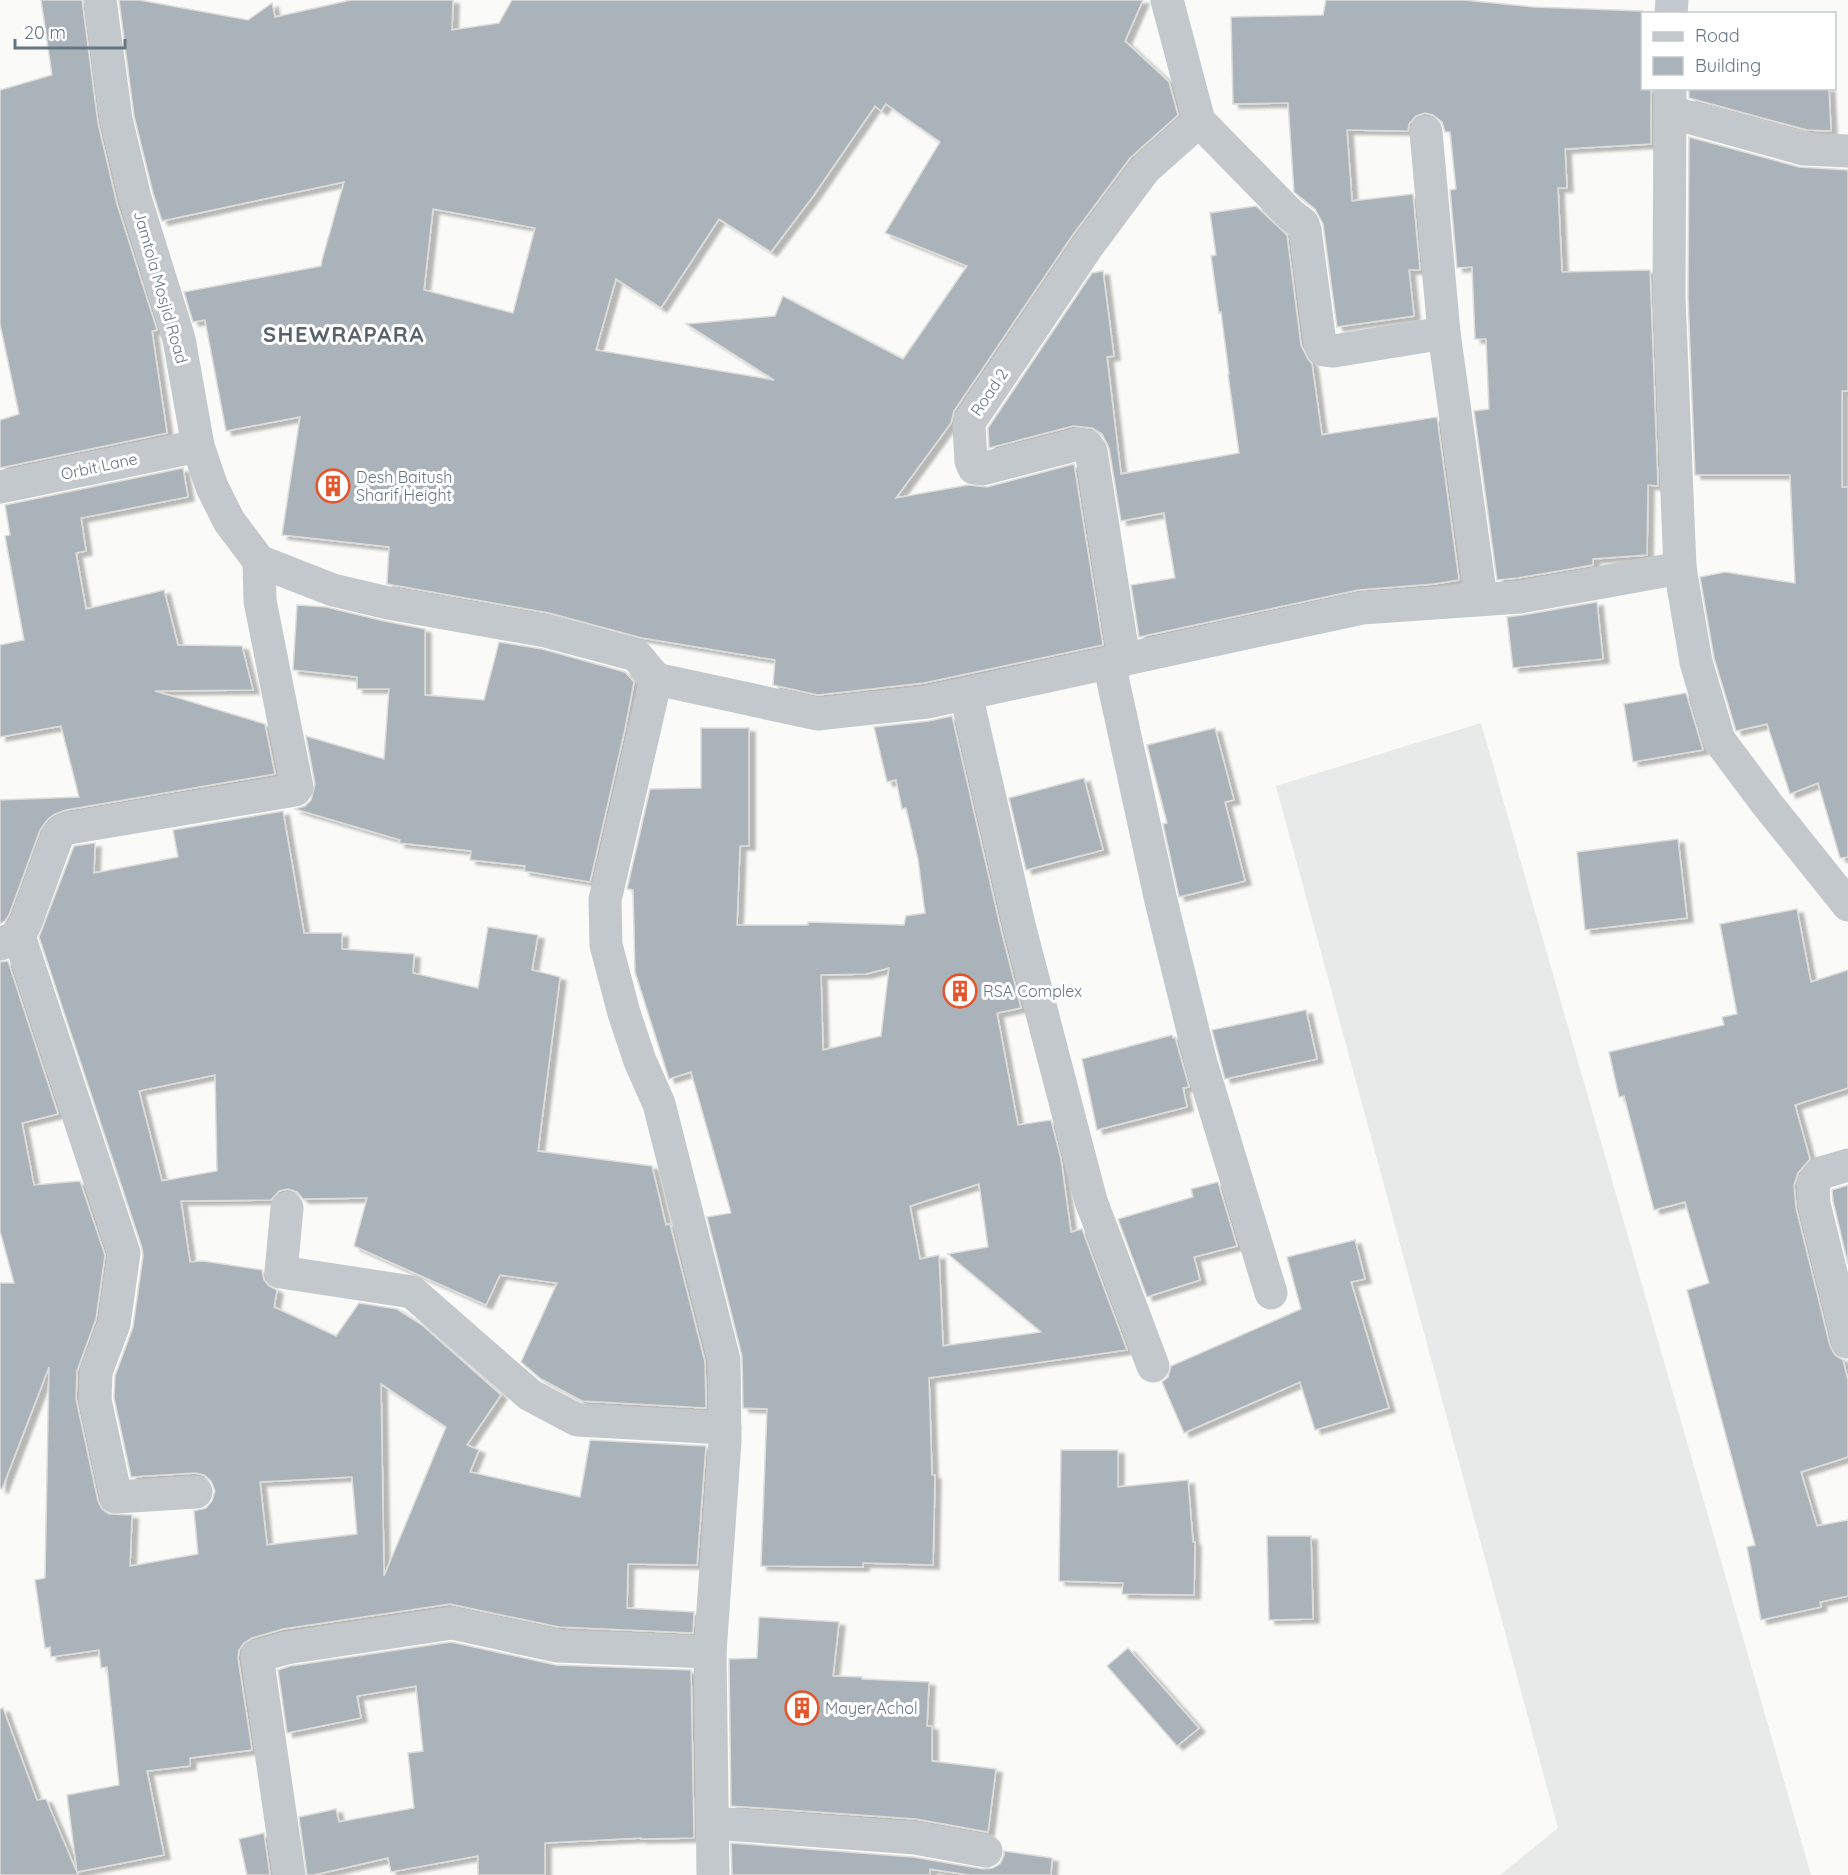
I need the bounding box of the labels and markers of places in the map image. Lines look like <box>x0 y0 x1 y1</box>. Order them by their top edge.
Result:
place label: Desh Baitush Sharif Height <box>356 467 452 505</box>
building icon: Desh Baitush Sharif Height <box>315 468 351 504</box>
building icon: RSA Complex <box>942 973 978 1009</box>
place label: RSA Complex <box>983 981 1082 1001</box>
building icon: Mayer Achol <box>784 1690 820 1726</box>
place label: Mayer Achol <box>825 1698 918 1718</box>

